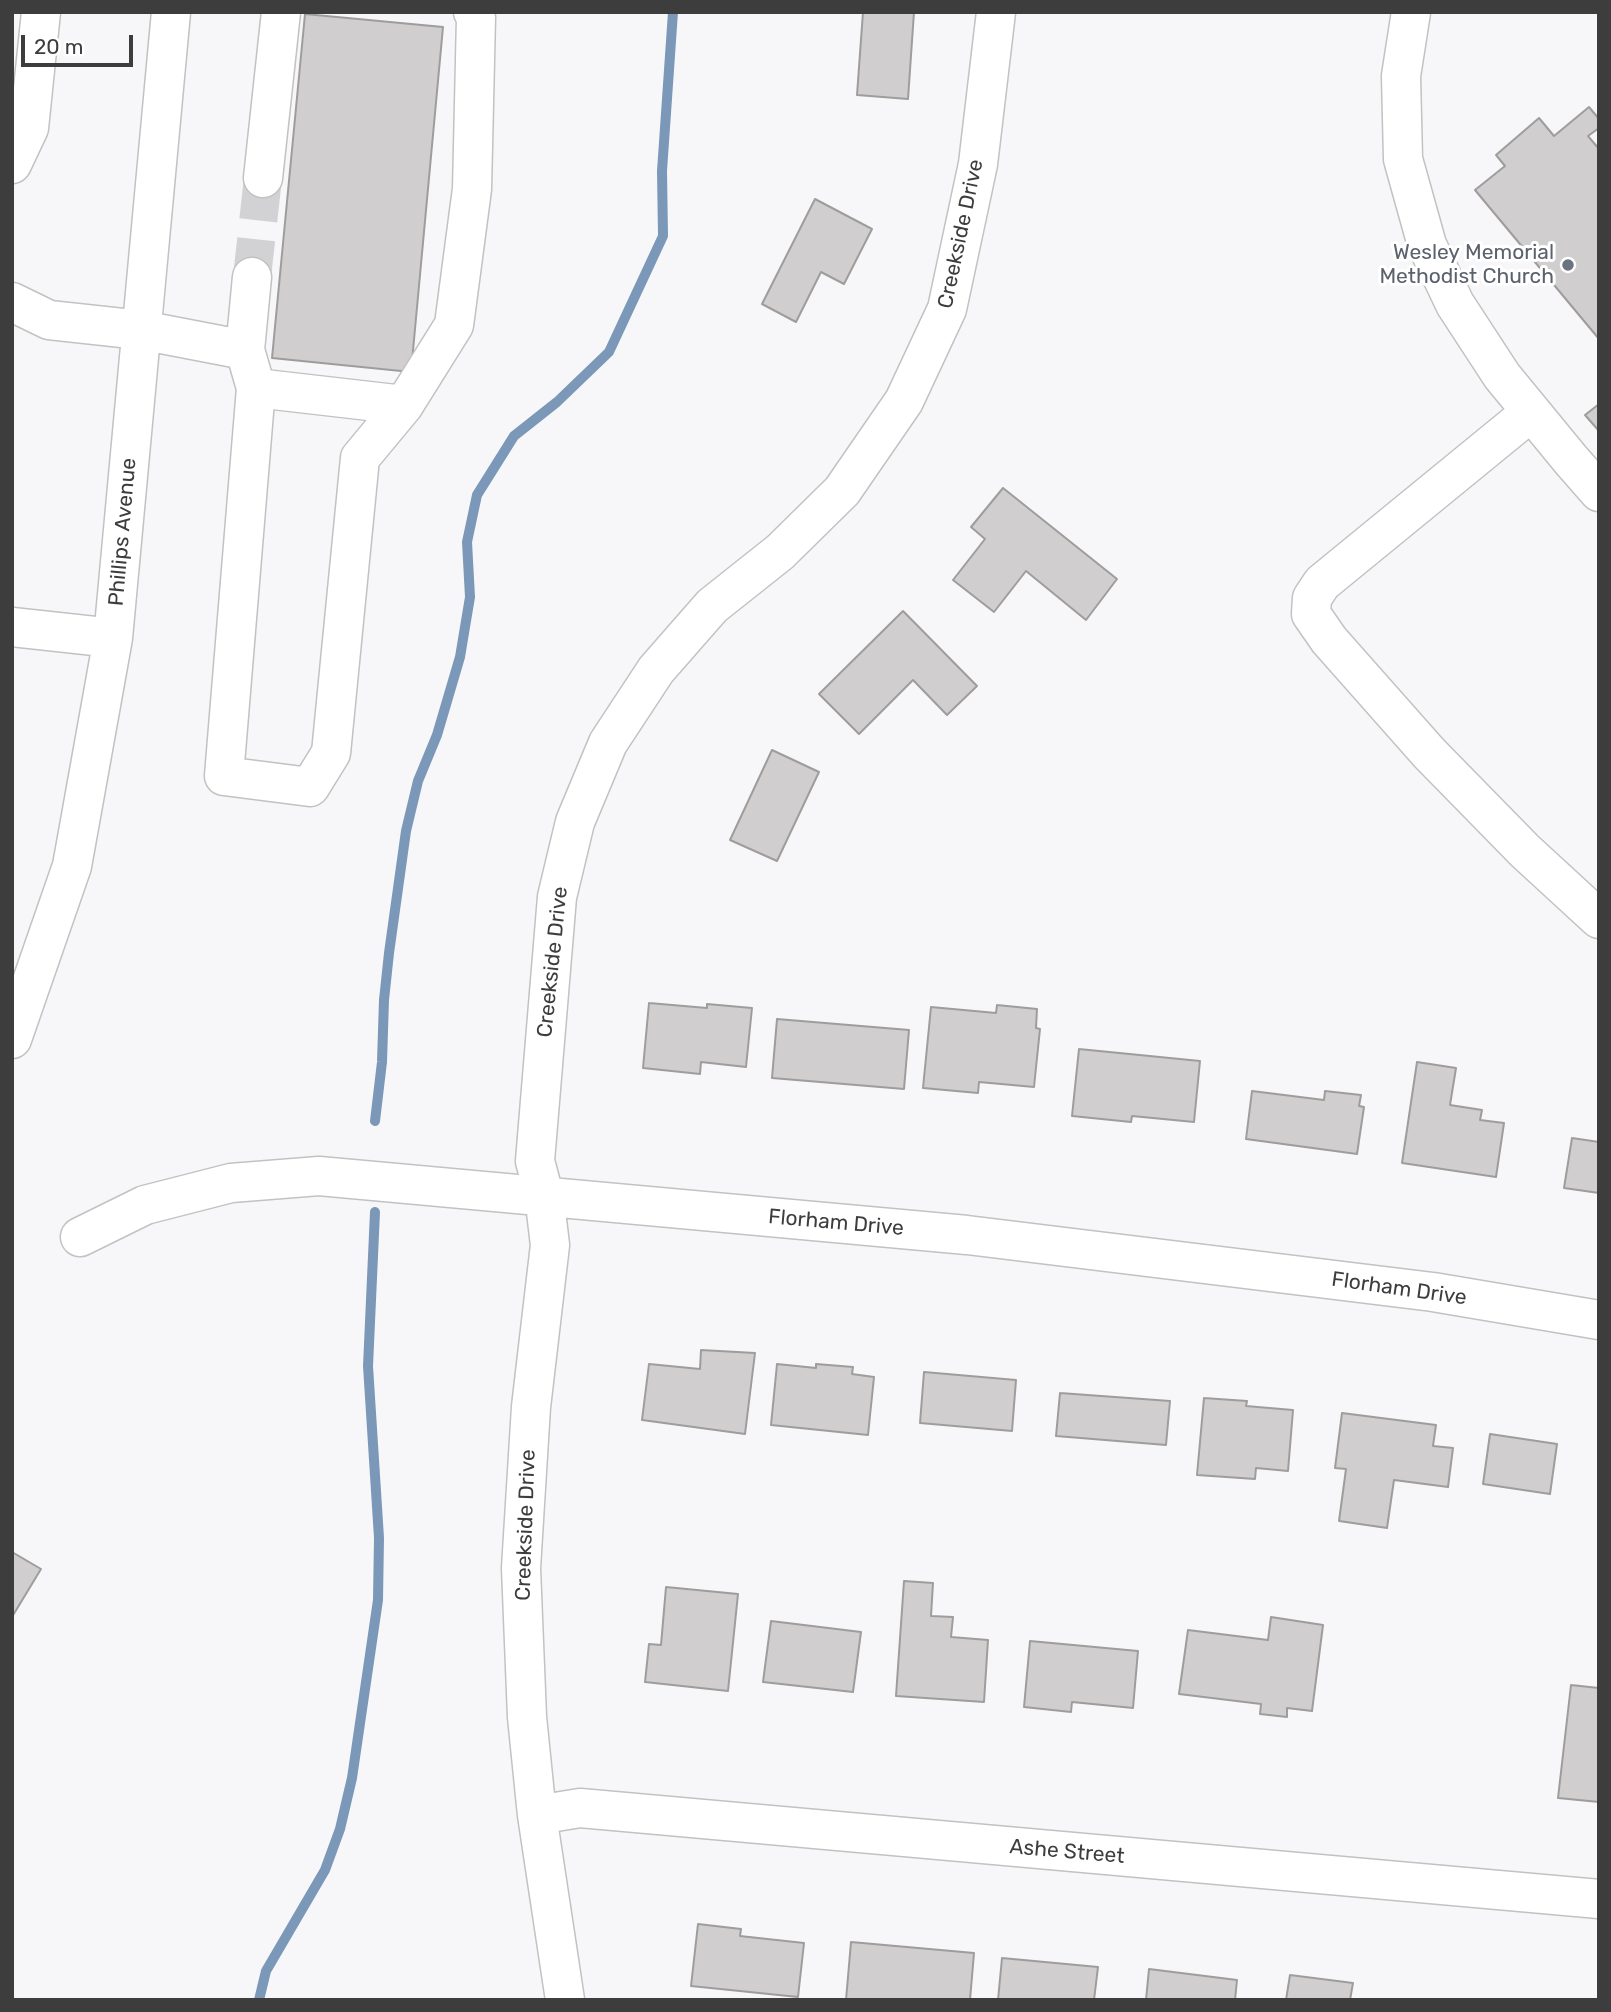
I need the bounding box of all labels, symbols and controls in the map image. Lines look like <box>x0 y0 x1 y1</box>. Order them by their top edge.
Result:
scale bar <box>24 21 136 65</box>
text: 20 m <box>34 34 83 59</box>
street label: Creekside Drive <box>933 157 989 311</box>
place label: Wesley Memorial Methodist Church <box>1379 240 1554 290</box>
marker: Wesley Memorial Methodist Church <box>1560 257 1576 273</box>
street label: Phillips Avenue <box>104 457 142 607</box>
street label: Creekside Drive <box>533 885 573 1039</box>
street label: Florham Drive <box>767 1205 905 1241</box>
street label: Florham Drive <box>1330 1267 1468 1311</box>
street label: Creekside Drive <box>511 1449 541 1601</box>
street label: Ashe Street <box>1009 1834 1125 1870</box>

